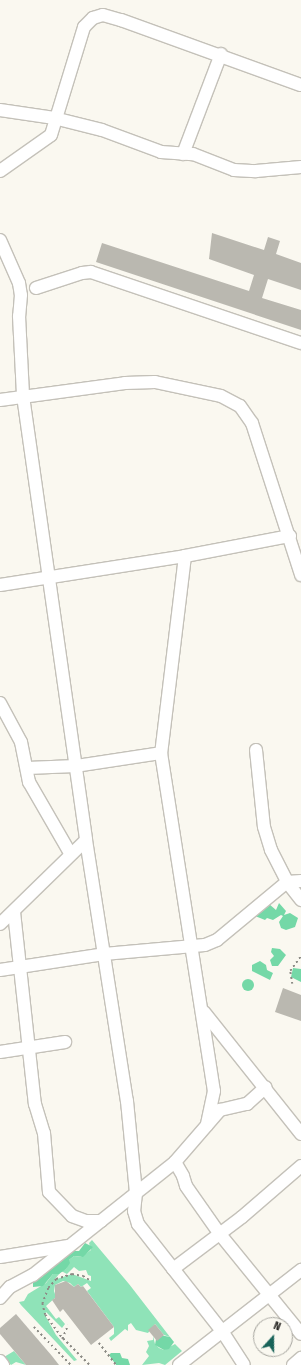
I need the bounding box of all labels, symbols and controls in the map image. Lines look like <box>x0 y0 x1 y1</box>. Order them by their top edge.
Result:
north arrow <box>253 1317 293 1357</box>
text: N <box>272 1319 283 1334</box>

